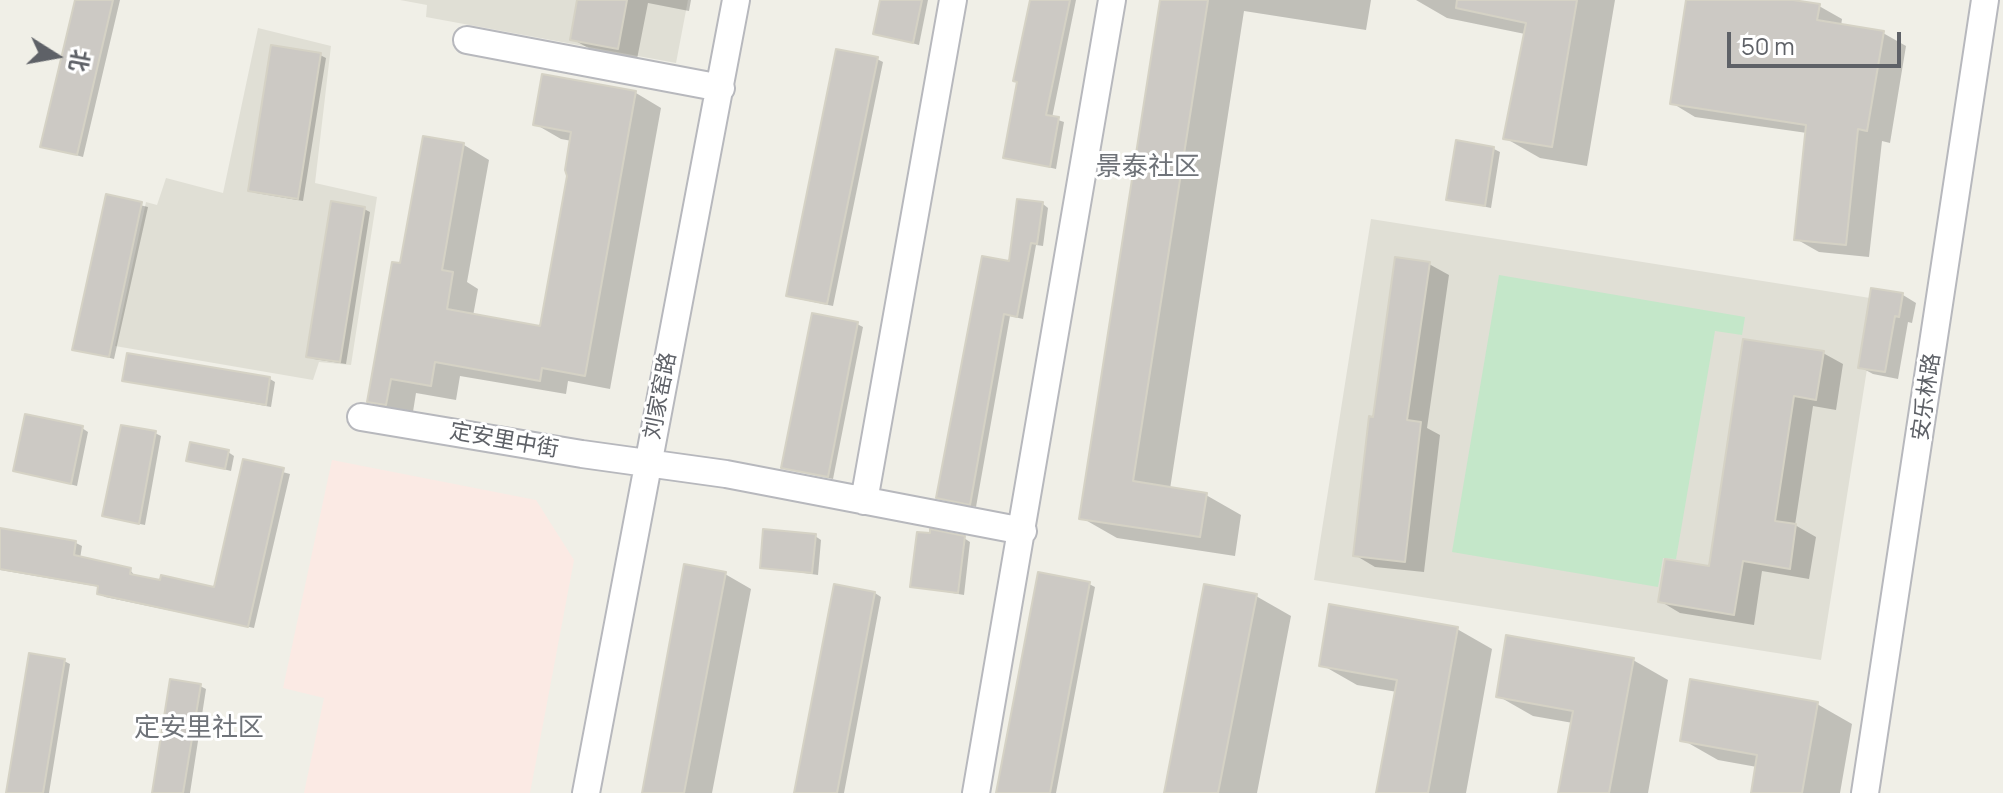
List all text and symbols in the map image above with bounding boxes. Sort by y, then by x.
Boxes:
north arrow [16,16,96,96]
scale bar [1731,16,1905,66]
text: 50 m [1741,29,1795,62]
text: 北 [63,47,96,74]
district label: 景泰社区 [1096,152,1200,184]
street label: 刘家窑路 [640,350,682,442]
street label: 安乐林路 [1908,352,1946,442]
street label: 定安里中街 [448,418,560,464]
district label: 定安里社区 [134,713,264,745]

